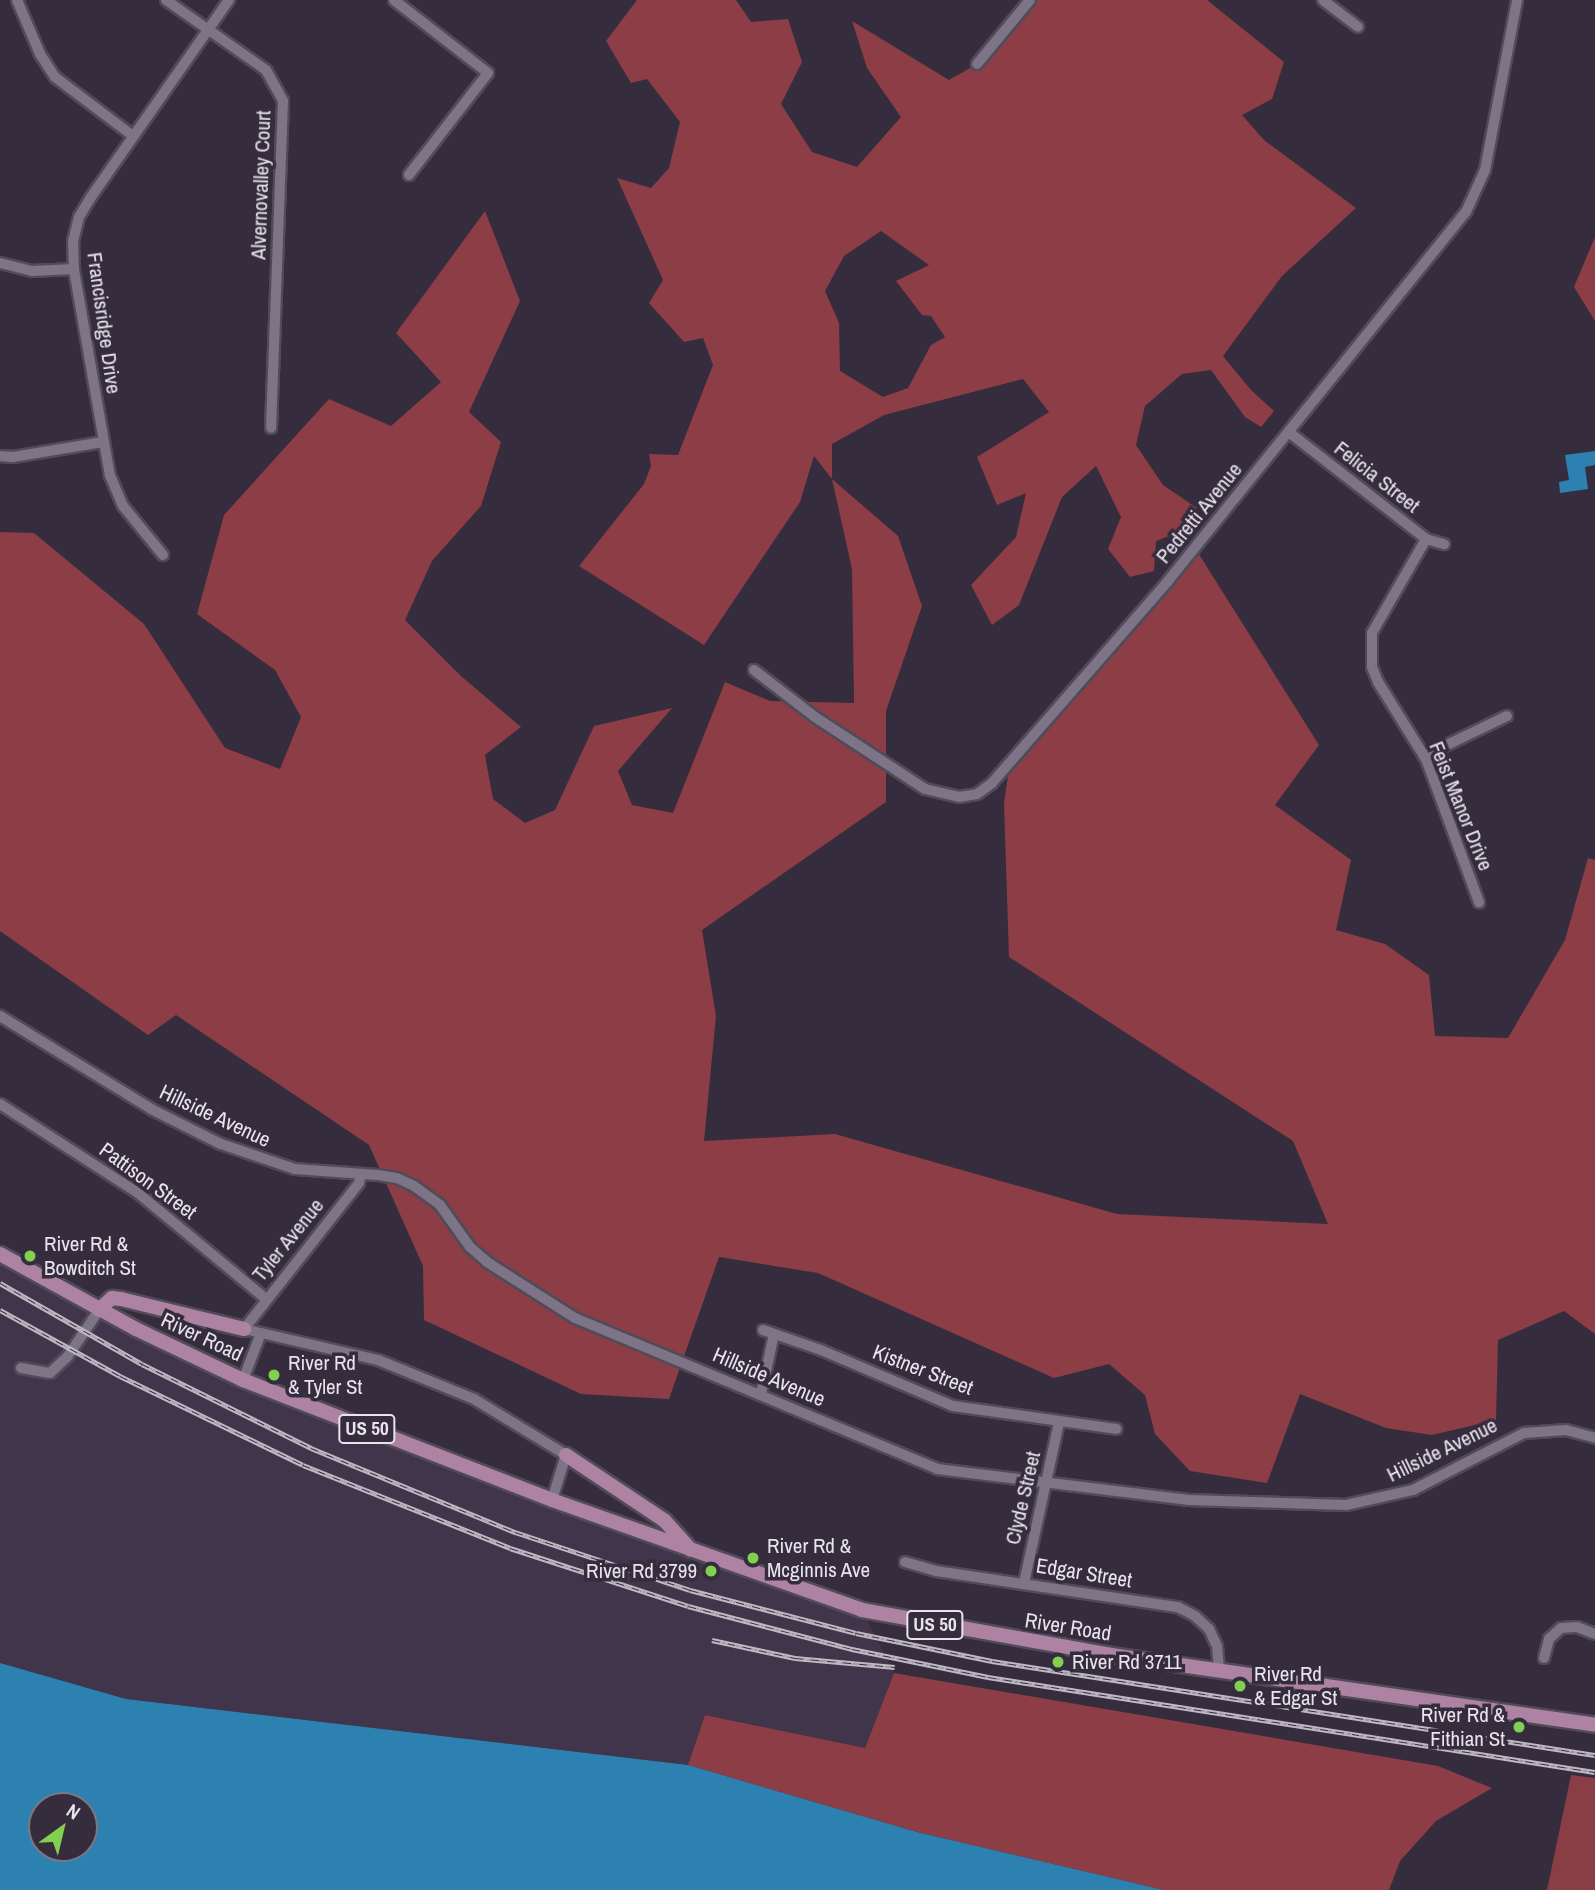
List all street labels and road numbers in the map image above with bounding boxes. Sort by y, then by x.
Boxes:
street label: Alvernovalley Court [246,110,276,260]
street label: Francisridge Drive [82,251,126,395]
street label: Felicia Street [1329,436,1425,518]
street label: Pedretti Avenue [1150,457,1248,569]
street label: Feist Manor Drive [1424,738,1498,874]
street label: Hillside Avenue [155,1079,275,1153]
street label: Pattison Street [95,1137,201,1225]
street label: Tyler Avenue [247,1193,329,1287]
street label: River Road [157,1307,247,1367]
street label: Kistner Street [869,1339,977,1401]
street label: Hillside Avenue [709,1342,829,1412]
street label: Hillside Avenue [1382,1412,1502,1488]
road number: US 50 [337,1414,397,1444]
street label: Clyde Street [1000,1449,1046,1547]
street label: Edgar Street [1034,1553,1134,1593]
street label: River Road [1023,1608,1113,1646]
road number: US 50 [905,1610,965,1640]

